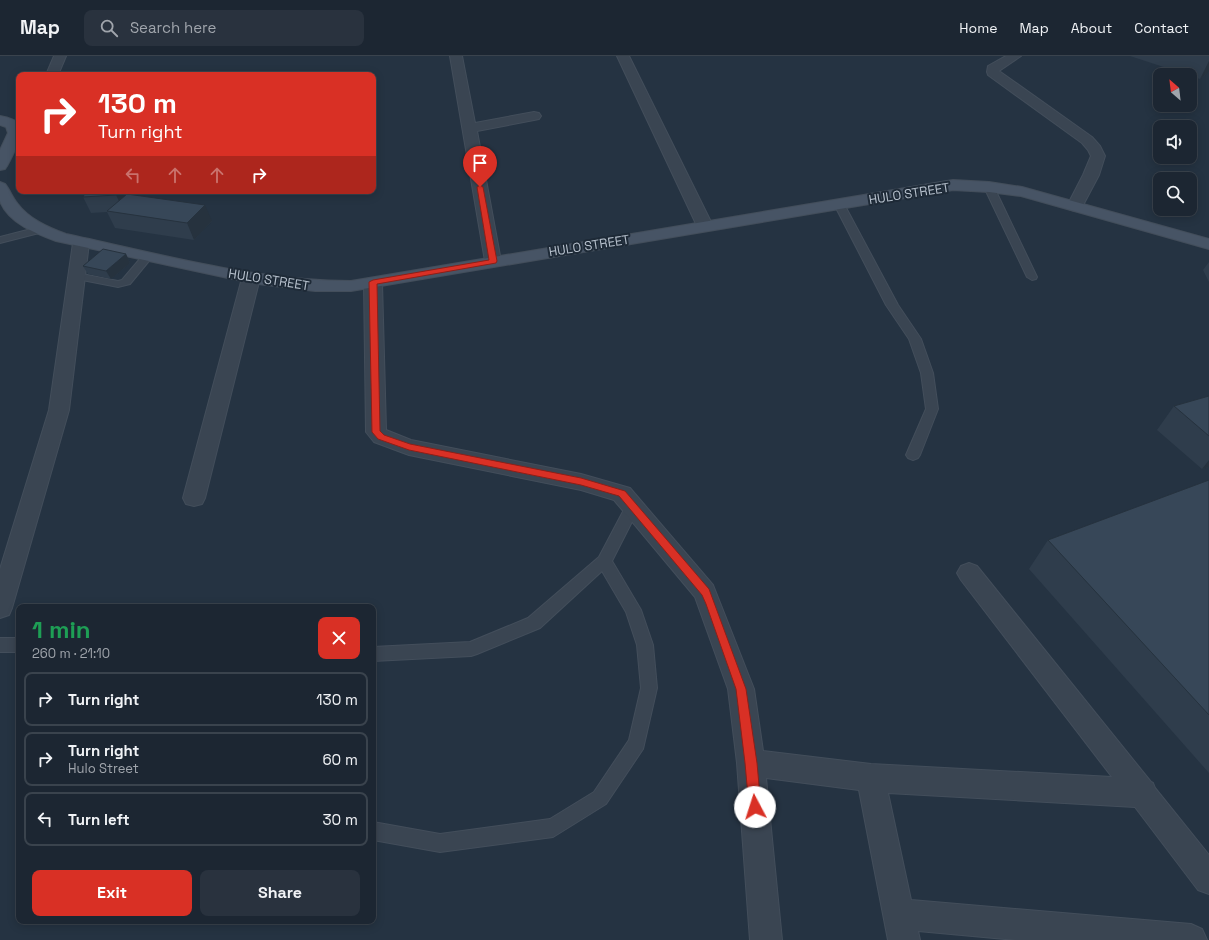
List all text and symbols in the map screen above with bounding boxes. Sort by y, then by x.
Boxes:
search box [84,10,364,46]
text: Map [20,15,60,40]
icon: search [98,17,120,39]
text: Search here [130,18,216,37]
text: Home [959,19,997,37]
text: Map [1019,19,1049,37]
text: About [1071,19,1112,37]
text: Contact [1134,19,1189,37]
north arrow [1153,68,1197,112]
map controls [1153,68,1197,216]
text: 130 m [98,85,177,121]
icon: right [32,88,84,140]
text: Turn right [98,120,182,143]
button: sound [1153,120,1197,164]
pin [463,146,497,187]
icon: arrive [469,152,491,174]
icon: left [122,164,144,186]
icon: ahead [164,164,186,186]
icon: ahead [206,164,228,186]
icon: right [248,164,270,186]
button: search [1153,172,1197,216]
street label: HULO STREET [867,179,951,208]
street label: HULO STREET [547,231,631,260]
street label: HULO STREET [227,265,311,294]
text: 1 min [32,614,91,645]
button: close [318,617,360,659]
text: 260 m · 21:10 [32,645,110,662]
icon: right [34,688,56,710]
text: Turn right [68,690,139,709]
text: 130 m [316,690,358,709]
text: Turn right [68,741,139,760]
icon: right [34,748,56,770]
text: 60 m [322,750,358,769]
text: Hulo Street [68,760,139,777]
position arrow [734,786,776,828]
icon: left [34,808,56,830]
text: Turn left [68,810,130,829]
text: 30 m [323,810,358,829]
button: Exit [32,870,192,916]
button: Share [200,870,360,916]

